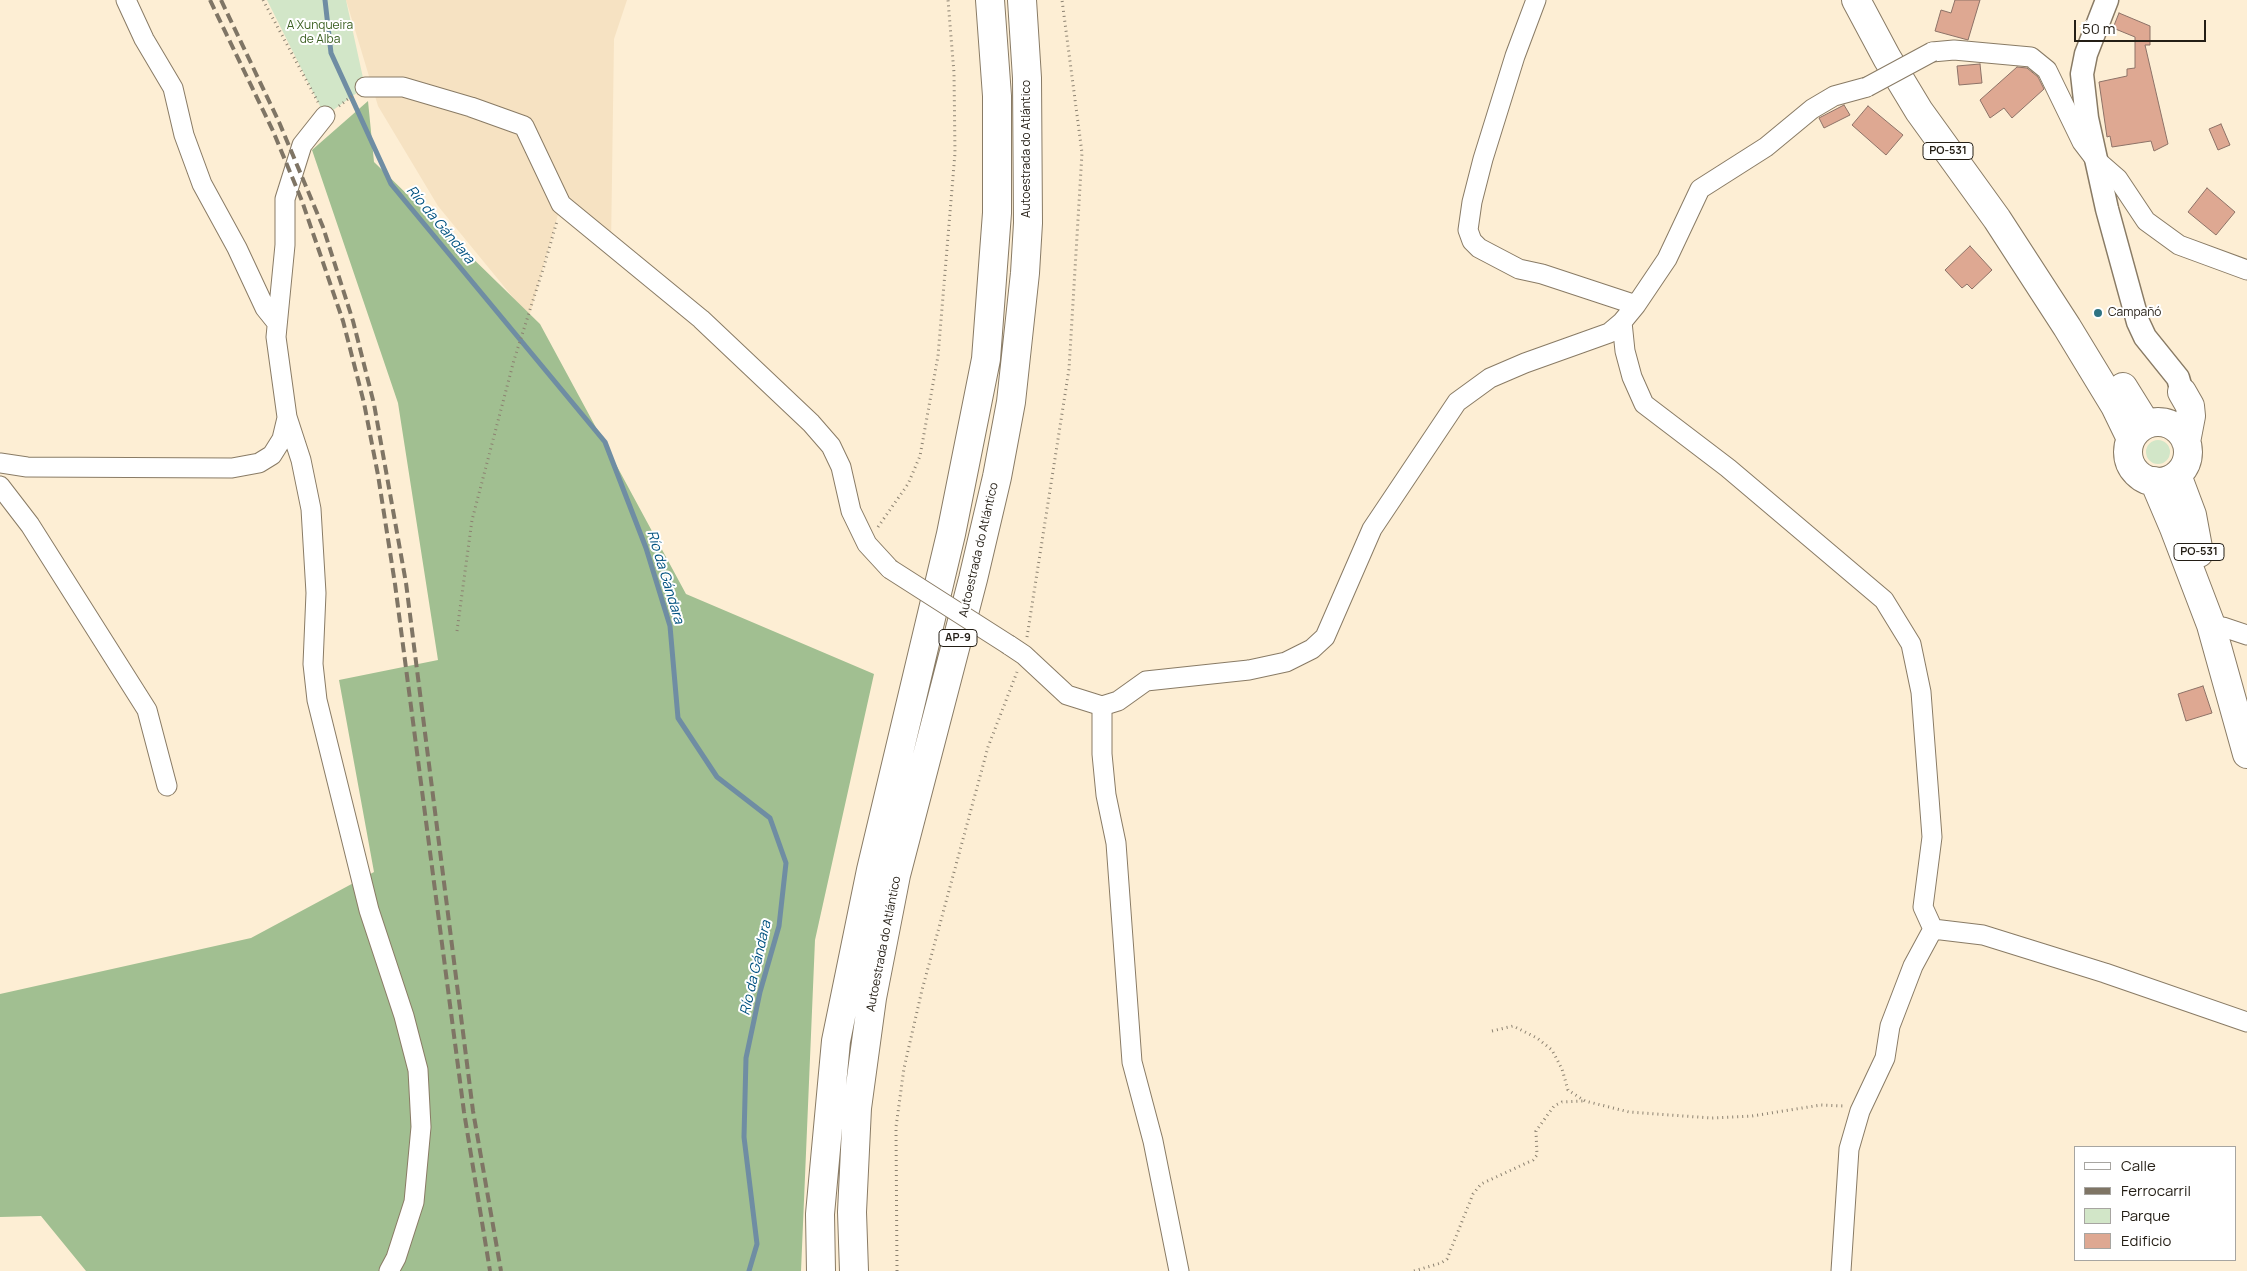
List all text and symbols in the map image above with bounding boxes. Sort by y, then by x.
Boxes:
scale bar [2077,10,2210,42]
text: 50 m [2082,18,2116,39]
park label: A Xunqueira de Alba [287,19,353,47]
street label: Autoestrada do Atlántico [1020,80,1034,218]
road number: PO-531 [1923,142,1973,160]
water label: Río da Gándara [403,183,477,267]
place label: Campañó [2108,306,2161,320]
marker: Campañó [2092,307,2104,319]
street label: Autoestrada do Atlántico [956,481,1002,619]
water label: Río da Gándara [643,528,687,626]
road number: PO-531 [2174,544,2224,560]
road number: AP-9 [939,630,977,646]
street label: Autoestrada do Atlántico [864,875,904,1013]
water label: Río da Gándara [737,919,775,1017]
legend [2074,1146,2237,1261]
text: Calle [2121,1155,2156,1176]
text: Ferrocarril [2121,1180,2191,1201]
text: Parque [2121,1205,2170,1226]
text: Edificio [2121,1230,2171,1251]

